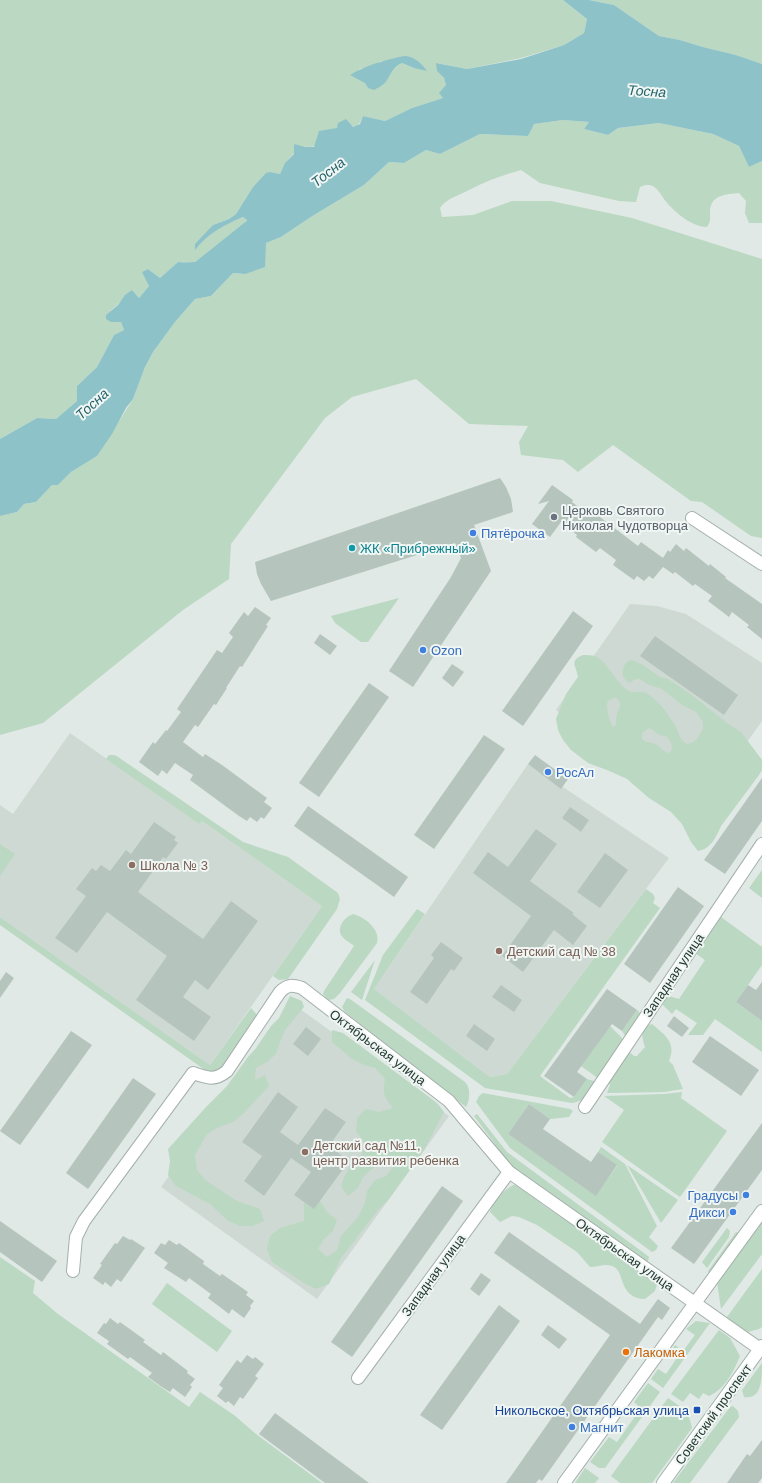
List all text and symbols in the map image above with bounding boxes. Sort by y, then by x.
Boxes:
water label: Тосна [627,82,667,100]
water label: Тосна [308,154,348,190]
water label: Тосна [72,385,112,423]
place label: Церковь Святого Николая Чудотворца [562,503,689,533]
marker: Церковь Святого Николая Чудотворца [549,512,559,522]
place label: Пятёрочка [481,526,545,541]
marker: Пятёрочка [468,528,478,538]
place label: ЖК «Прибрежный» [360,541,476,556]
marker: ЖК «Прибрежный» [347,543,357,553]
place label: Ozon [431,643,462,658]
marker: Ozon [418,645,428,655]
place label: РосАл [556,765,594,780]
marker: РосАл [543,767,553,777]
place label: Школа № 3 [140,858,208,873]
marker: Школа № 3 [127,860,137,870]
street label: Западная улица [640,930,707,1020]
place label: Детский сад № 38 [507,944,616,959]
marker: Детский сад № 38 [494,946,504,956]
street label: Октябрьская улица [327,1006,429,1089]
place label: Детский сад №11, центр развития ребенка [313,1138,460,1168]
marker: Детский сад №11, центр развития ребенка [300,1147,310,1157]
place label: Градусы [687,1188,738,1203]
marker: Градусы [741,1190,751,1200]
place label: Дикси [689,1205,725,1220]
marker: Дикси [728,1207,738,1217]
street label: Октябрьская улица [573,1215,677,1294]
street label: Западная улица [399,1231,469,1319]
place label: Лакомка [634,1345,686,1360]
marker: Лакомка [621,1347,631,1357]
street label: Советский проспект [672,1361,755,1467]
place label: Никольское, Октябрьская улица [495,1403,690,1418]
marker: Никольское, Октябрьская улица [692,1405,702,1415]
place label: Магнит [580,1420,623,1435]
marker: Магнит [567,1422,577,1432]

